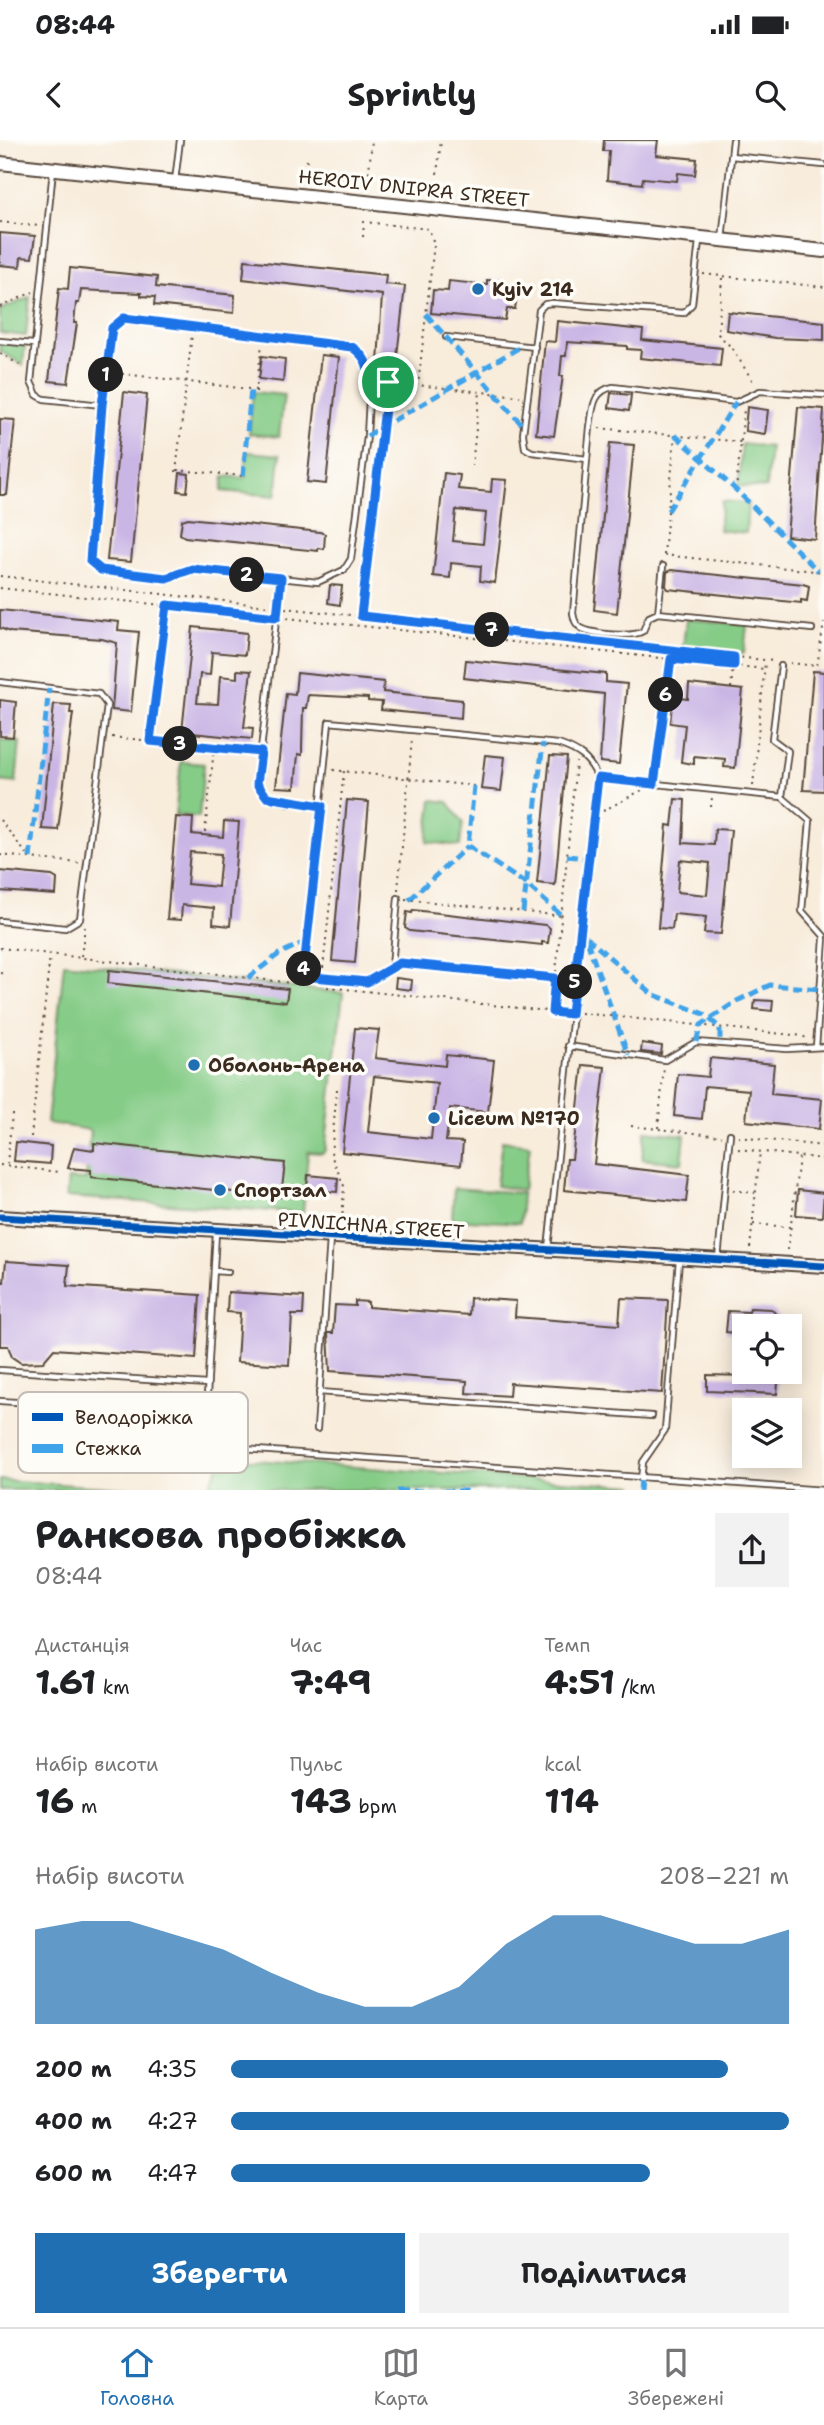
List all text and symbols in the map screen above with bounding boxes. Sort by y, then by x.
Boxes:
text: 08:44 [35,7,115,42]
text: Sprintly [347,73,477,116]
icon: back [35,76,73,114]
icon: search [751,76,789,114]
street label: HEROIV DNIPRA STREET [297,164,531,213]
place label: Kyiv 214 [492,277,574,302]
marker: Kyiv 214 [470,281,486,297]
pin [358,352,418,412]
pin: 1 [88,358,124,392]
text: 1 [101,362,110,387]
icon: arrive [369,363,407,401]
pin: 2 [230,558,264,592]
text: 2 [240,562,253,587]
pin: 7 [475,612,510,648]
text: 7 [485,617,498,642]
pin: 6 [648,678,684,712]
text: 6 [659,682,672,707]
pin: 3 [162,726,198,762]
text: 3 [173,731,186,756]
pin: 4 [286,952,322,986]
text: 4 [297,956,310,981]
pin: 5 [558,964,592,1000]
text: 5 [569,969,580,994]
place label: Оболонь-Арена [208,1053,365,1078]
marker: Оболонь-Арена [186,1057,202,1073]
place label: Liceum №170 [448,1106,580,1131]
marker: Liceum №170 [426,1110,442,1126]
place label: Спортзал [234,1178,327,1203]
marker: Спортзал [212,1182,228,1198]
street label: PIVNICHNA STREET [277,1207,465,1245]
map controls [732,1314,802,1468]
button: locate [732,1314,802,1384]
legend [18,1392,248,1473]
button: layers [732,1398,802,1468]
text: Велодоріжка [75,1405,193,1430]
text: Стежка [75,1436,142,1461]
text: Ранкова пробіжка [35,1509,406,1560]
button: share [715,1513,789,1587]
text: 08:44 [35,1561,102,1591]
text: Дистанція [35,1633,130,1658]
text: Час [290,1633,322,1658]
text: Темп [544,1633,590,1658]
text: 1.61 [35,1658,96,1705]
text: 7:49 [290,1658,372,1705]
text: 4:51 [544,1658,615,1705]
text: km [96,1675,130,1700]
text: /km [615,1675,656,1700]
text: Набір висоти [35,1752,159,1777]
text: Пульс [290,1752,343,1777]
text: kcal [544,1752,581,1777]
text: 16 [35,1777,75,1824]
text: 143 [290,1777,352,1824]
text: 114 [544,1777,599,1824]
text: m [75,1794,97,1819]
text: bpm [352,1794,397,1819]
text: Набір висоти [35,1861,185,1891]
text: 208–221 m [658,1861,789,1891]
text: 200 m [35,2054,112,2084]
text: 4:35 [147,2054,197,2084]
text: 400 m [35,2106,112,2136]
text: 4:27 [147,2106,198,2136]
text: 600 m [35,2158,112,2188]
text: 4:47 [147,2158,198,2188]
button: Зберегти [35,2233,405,2313]
button: Поділитися [419,2233,789,2313]
tab: Головна [100,2344,174,2411]
tab: Карта [374,2344,428,2411]
tab: Збережені [628,2344,724,2411]

